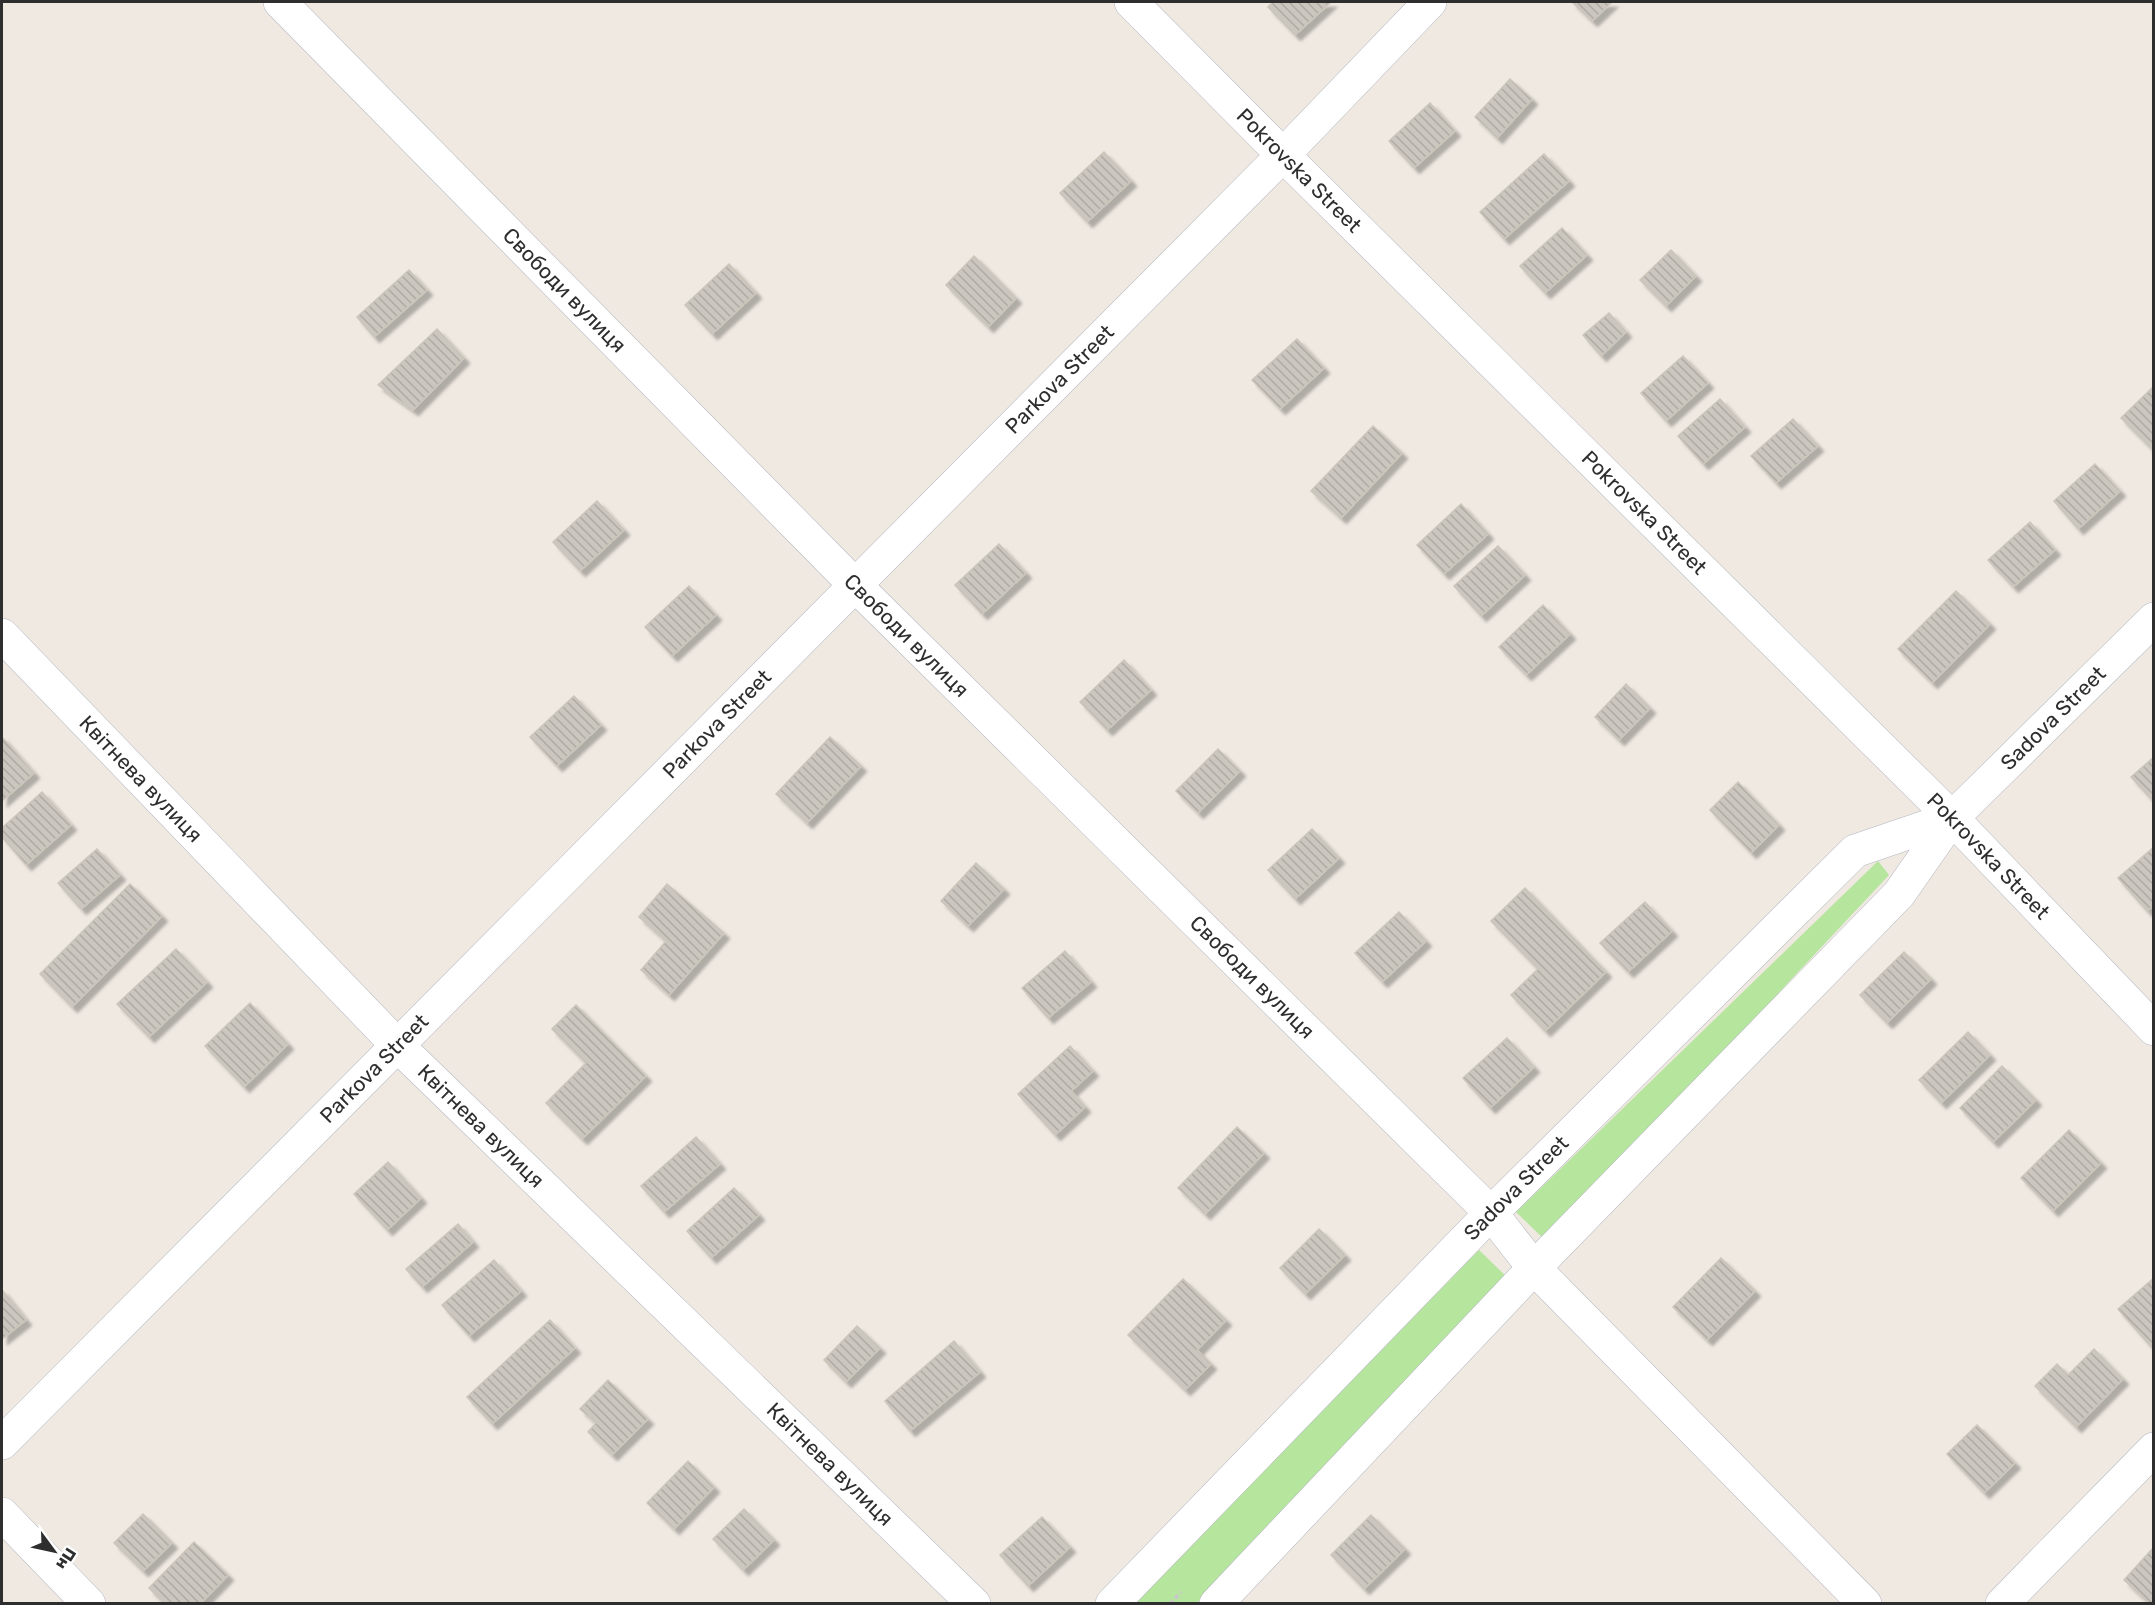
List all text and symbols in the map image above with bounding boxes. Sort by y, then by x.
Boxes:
street label: Pokrovska Street [1232,103,1367,238]
street label: Свободи вулиця [498,223,631,357]
street label: Parkova Street [1000,319,1119,439]
street label: Pokrovska Street [1577,445,1712,580]
street label: Свободи вулиця [839,569,974,702]
street label: Sadova Street [1995,661,2111,775]
street label: Parkova Street [657,664,776,783]
street label: Квітнева вулиця [74,710,208,847]
street label: Pokrovska Street [1922,787,2055,924]
street label: Свободи вулиця [1185,910,1320,1044]
street label: Parkova Street [314,1009,433,1128]
street label: Квітнева вулиця [413,1059,550,1193]
street label: Sadova Street [1458,1130,1573,1245]
street label: Квітнева вулиця [762,1397,899,1531]
north arrow [24,1521,84,1581]
text: Пн [52,1544,80,1573]

